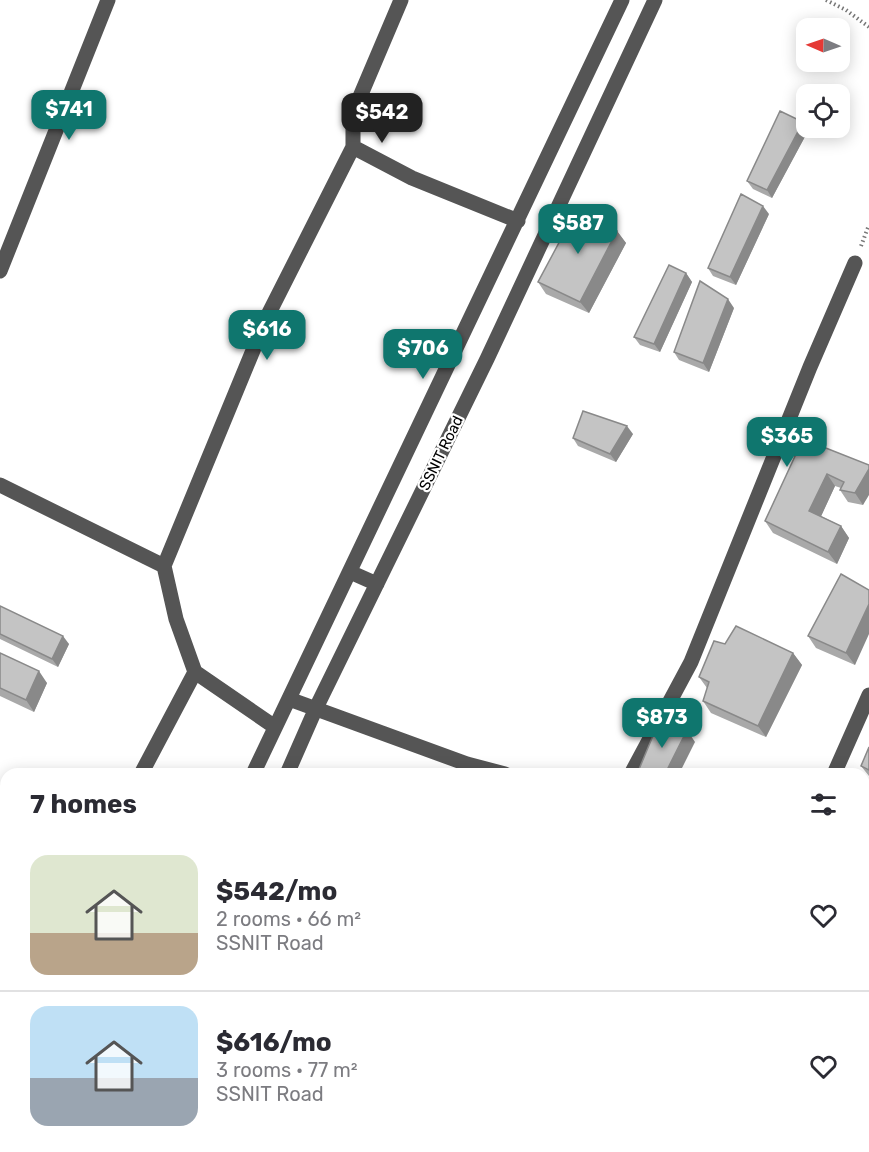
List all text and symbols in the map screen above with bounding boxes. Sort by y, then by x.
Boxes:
north arrow [796,18,850,72]
map controls [796,18,850,138]
button: locate [796,84,850,138]
pin: $741 [33,90,105,141]
pin: $542 [346,93,418,144]
text: $741 [45,97,93,121]
text: $542 [356,100,408,124]
pin: $587 [542,204,614,255]
text: $587 [552,211,604,235]
pin: $616 [231,310,303,361]
text: $616 [243,317,291,341]
pin: $706 [387,329,459,380]
text: $706 [397,336,449,360]
street label: SSNIT Road [415,413,467,493]
pin: $365 [751,417,823,468]
text: $365 [761,424,813,448]
pin: $873 [626,698,698,749]
text: $873 [636,705,688,729]
icon: filters [807,788,840,821]
text: 7 homes [30,789,137,820]
text: $542/mo [216,876,337,907]
icon: home [78,879,150,951]
icon: heart [807,899,840,932]
text: 2 rooms · 66 m² [216,907,361,931]
text: SSNIT Road [216,931,324,955]
text: $616/mo [216,1027,332,1058]
icon: home [78,1030,150,1102]
icon: heart [807,1050,840,1083]
text: 3 rooms · 77 m² [216,1058,358,1082]
text: SSNIT Road [216,1082,324,1106]

